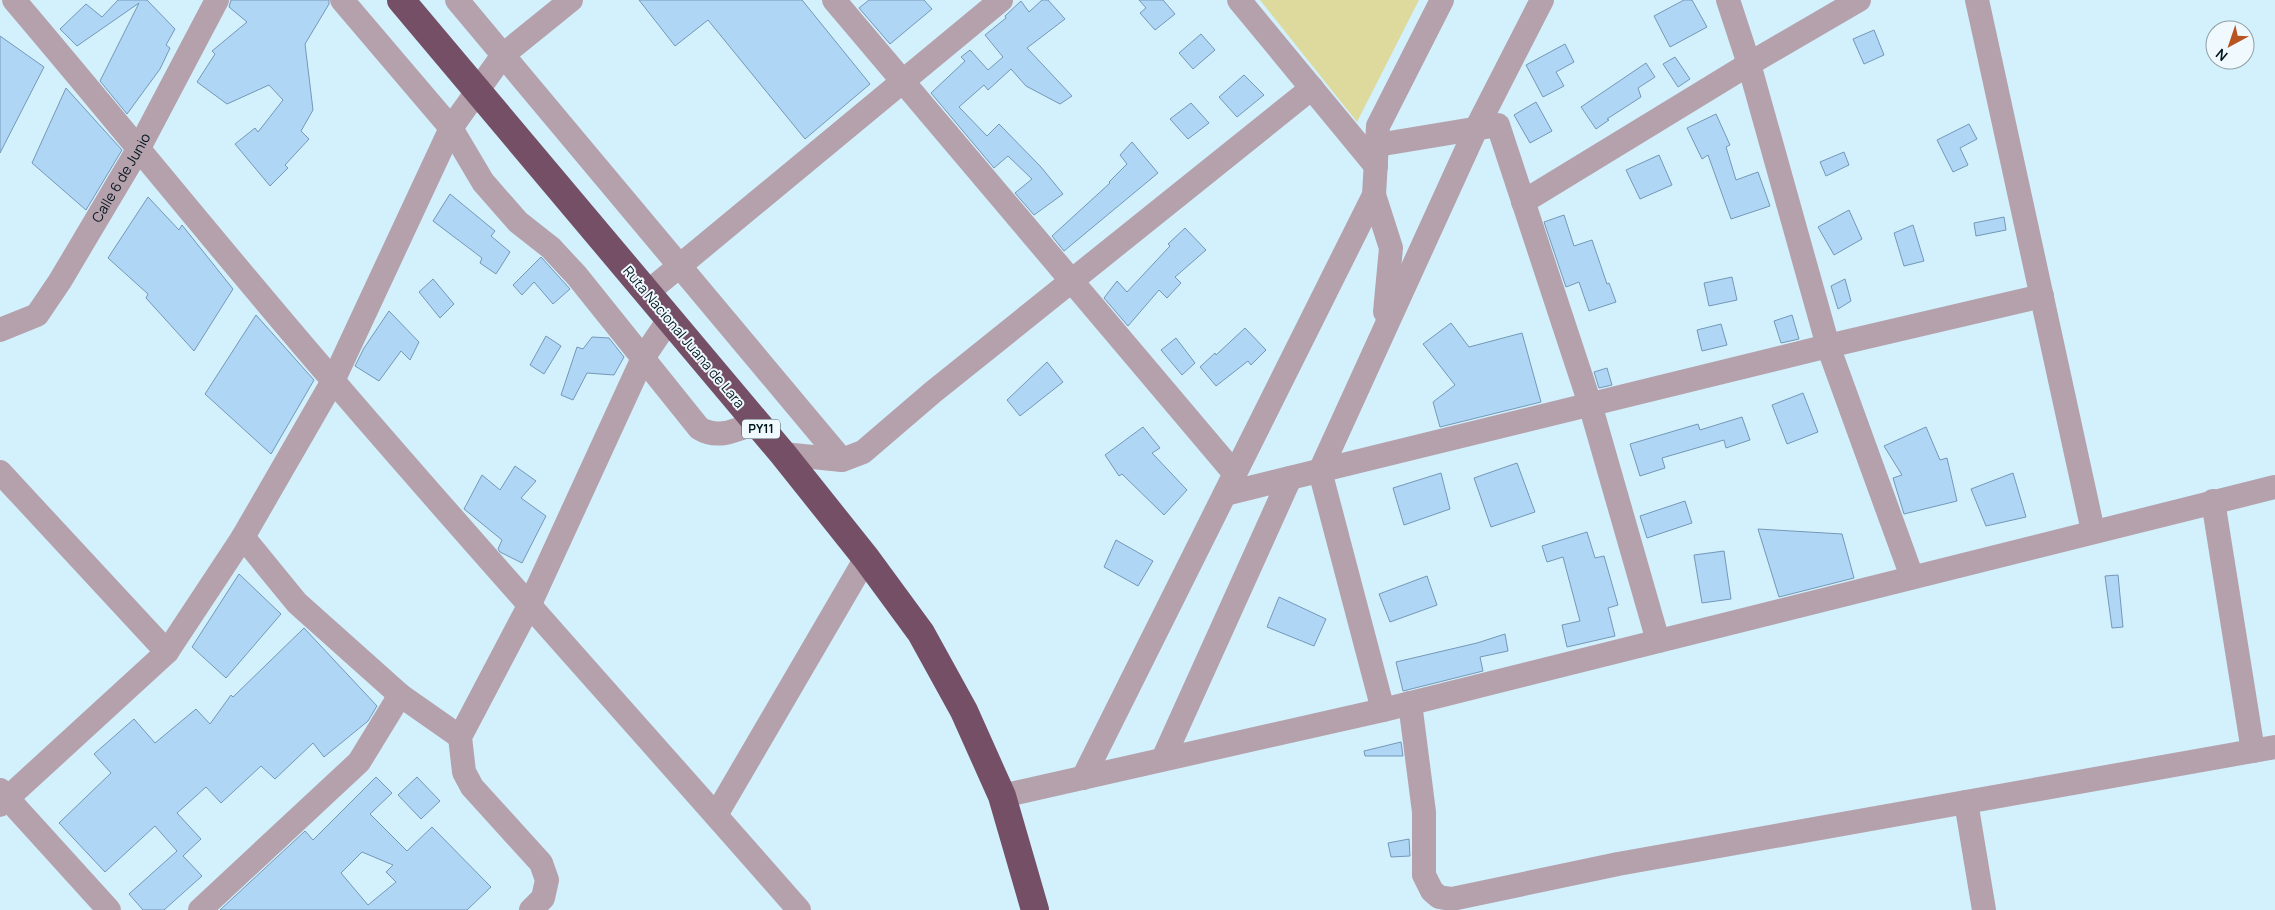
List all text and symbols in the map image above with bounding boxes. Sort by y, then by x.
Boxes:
north arrow [2205,20,2255,70]
text: N [2211,45,2231,66]
street label: Calle 6 de Junio [87,129,154,226]
street label: Ruta Nacional Juana de Lara [619,262,750,412]
road number: PY11 [742,419,780,438]

